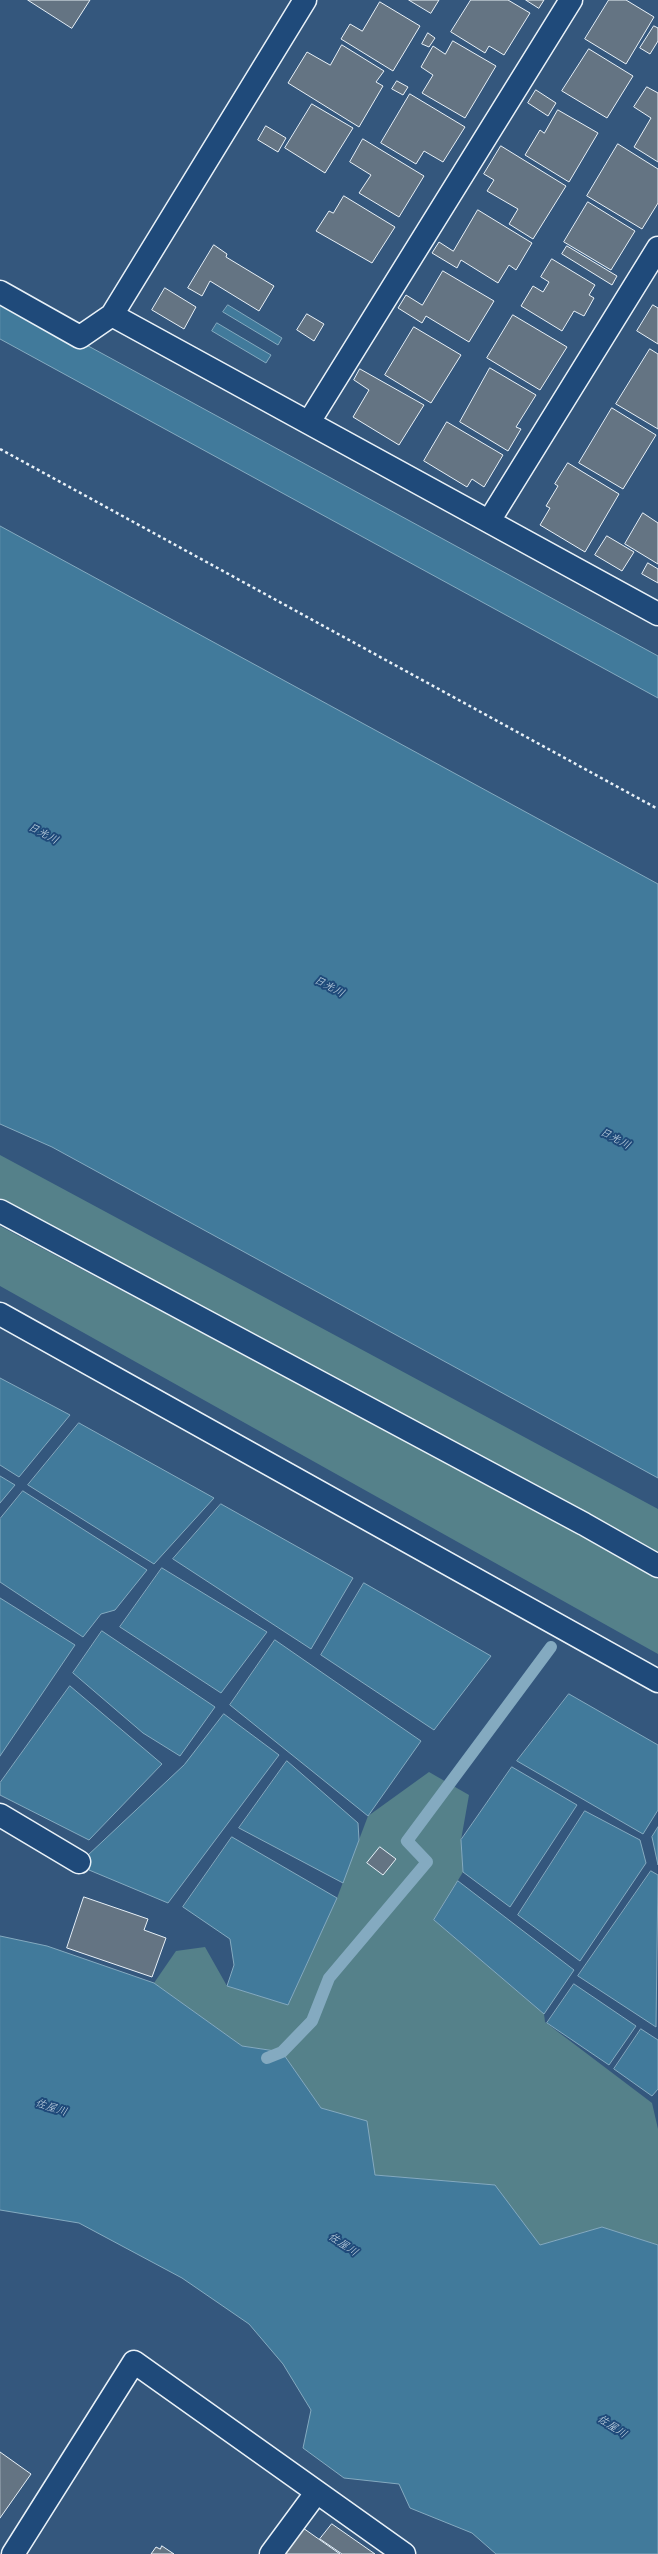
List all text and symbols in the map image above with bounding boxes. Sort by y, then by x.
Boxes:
water label: 日光川 [25,820,61,848]
water label: 日光川 [311,973,347,1001]
water label: 日光川 [597,1125,633,1153]
water label: 佐屋川 [33,2097,69,2119]
water label: 佐屋川 [326,2230,360,2260]
water label: 佐屋川 [595,2412,629,2442]

